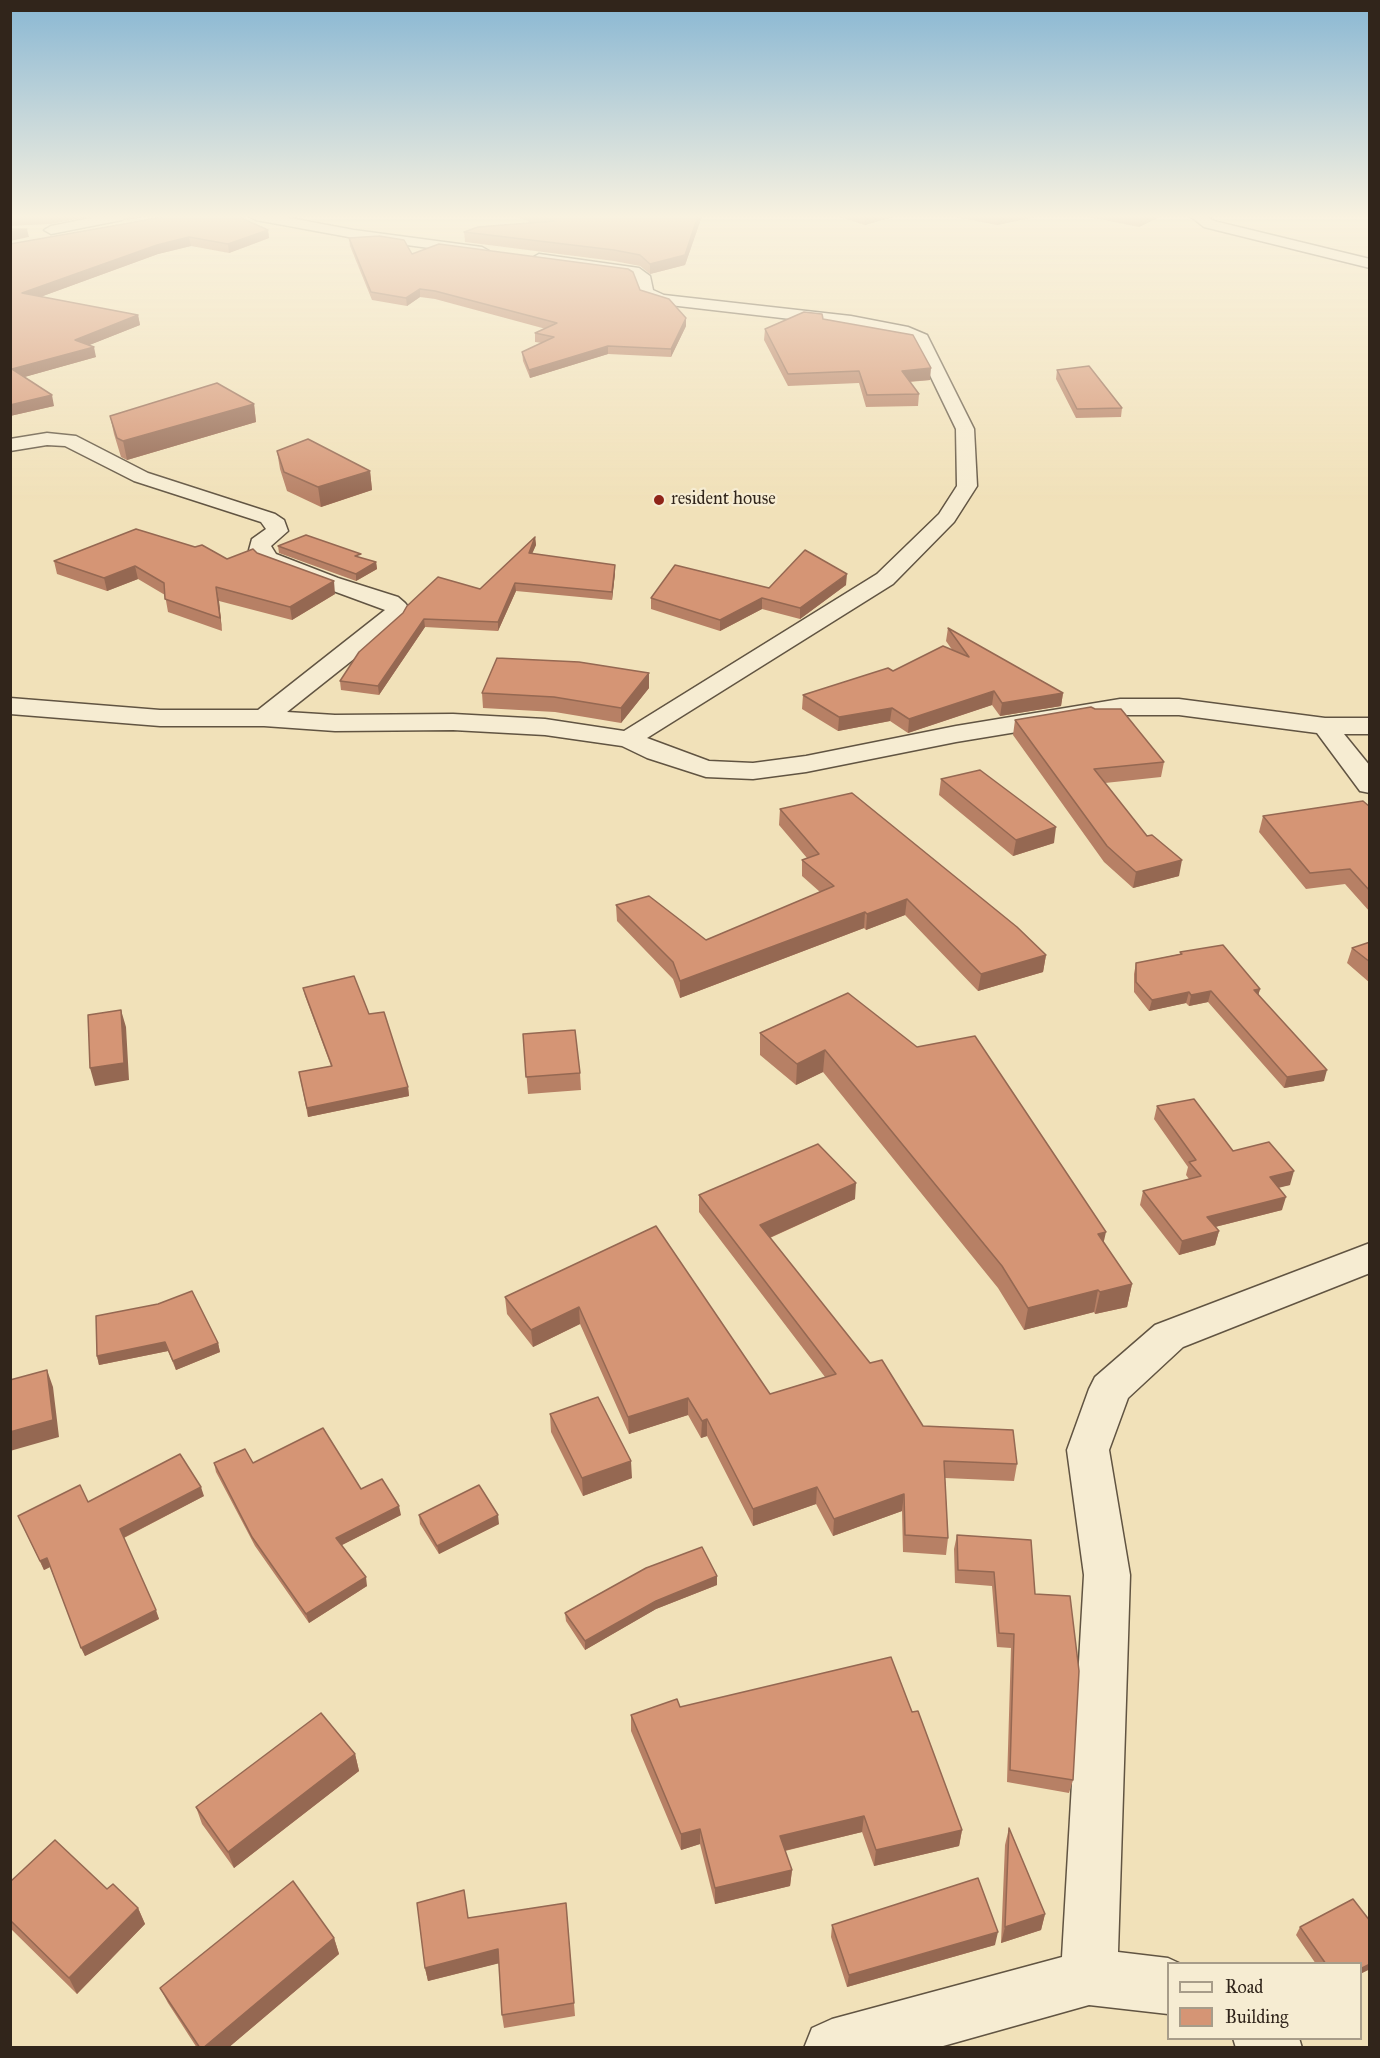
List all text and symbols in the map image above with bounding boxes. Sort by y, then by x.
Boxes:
place label: resident house [671,489,776,511]
marker: resident house [652,493,666,507]
legend [1167,1962,1362,2040]
text: Road [1225,1976,1263,1998]
text: Building [1225,2006,1288,2028]

